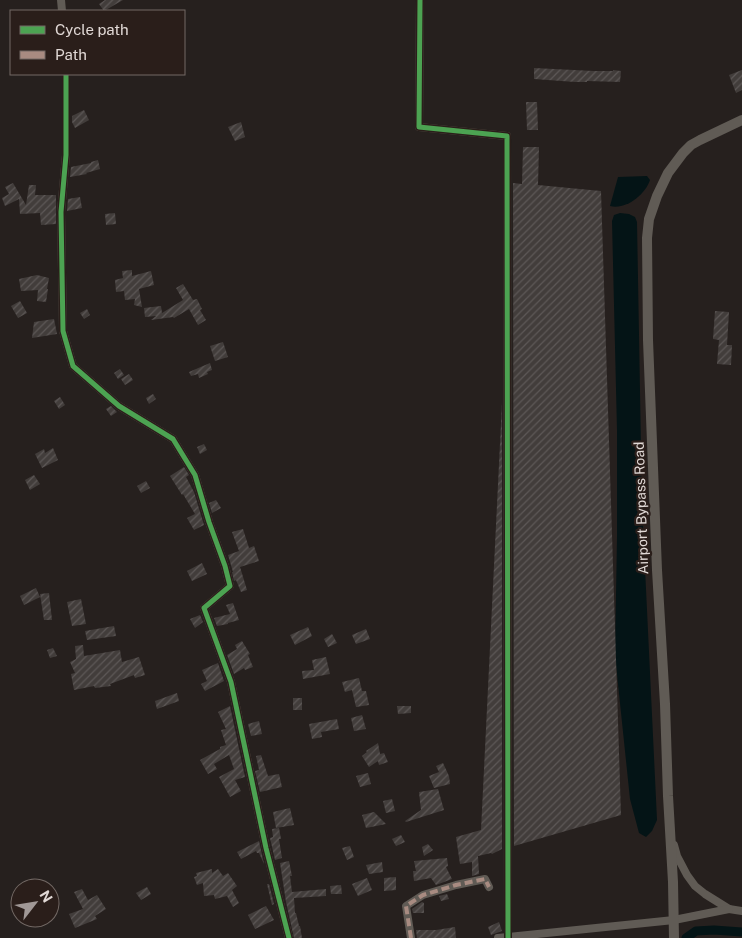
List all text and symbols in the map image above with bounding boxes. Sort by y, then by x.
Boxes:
legend [10,10,185,75]
text: Cycle path [55,21,129,38]
text: Path [55,46,87,63]
street label: Airport Bypass Road [631,441,651,575]
north arrow [10,878,60,928]
text: N [36,887,56,905]

